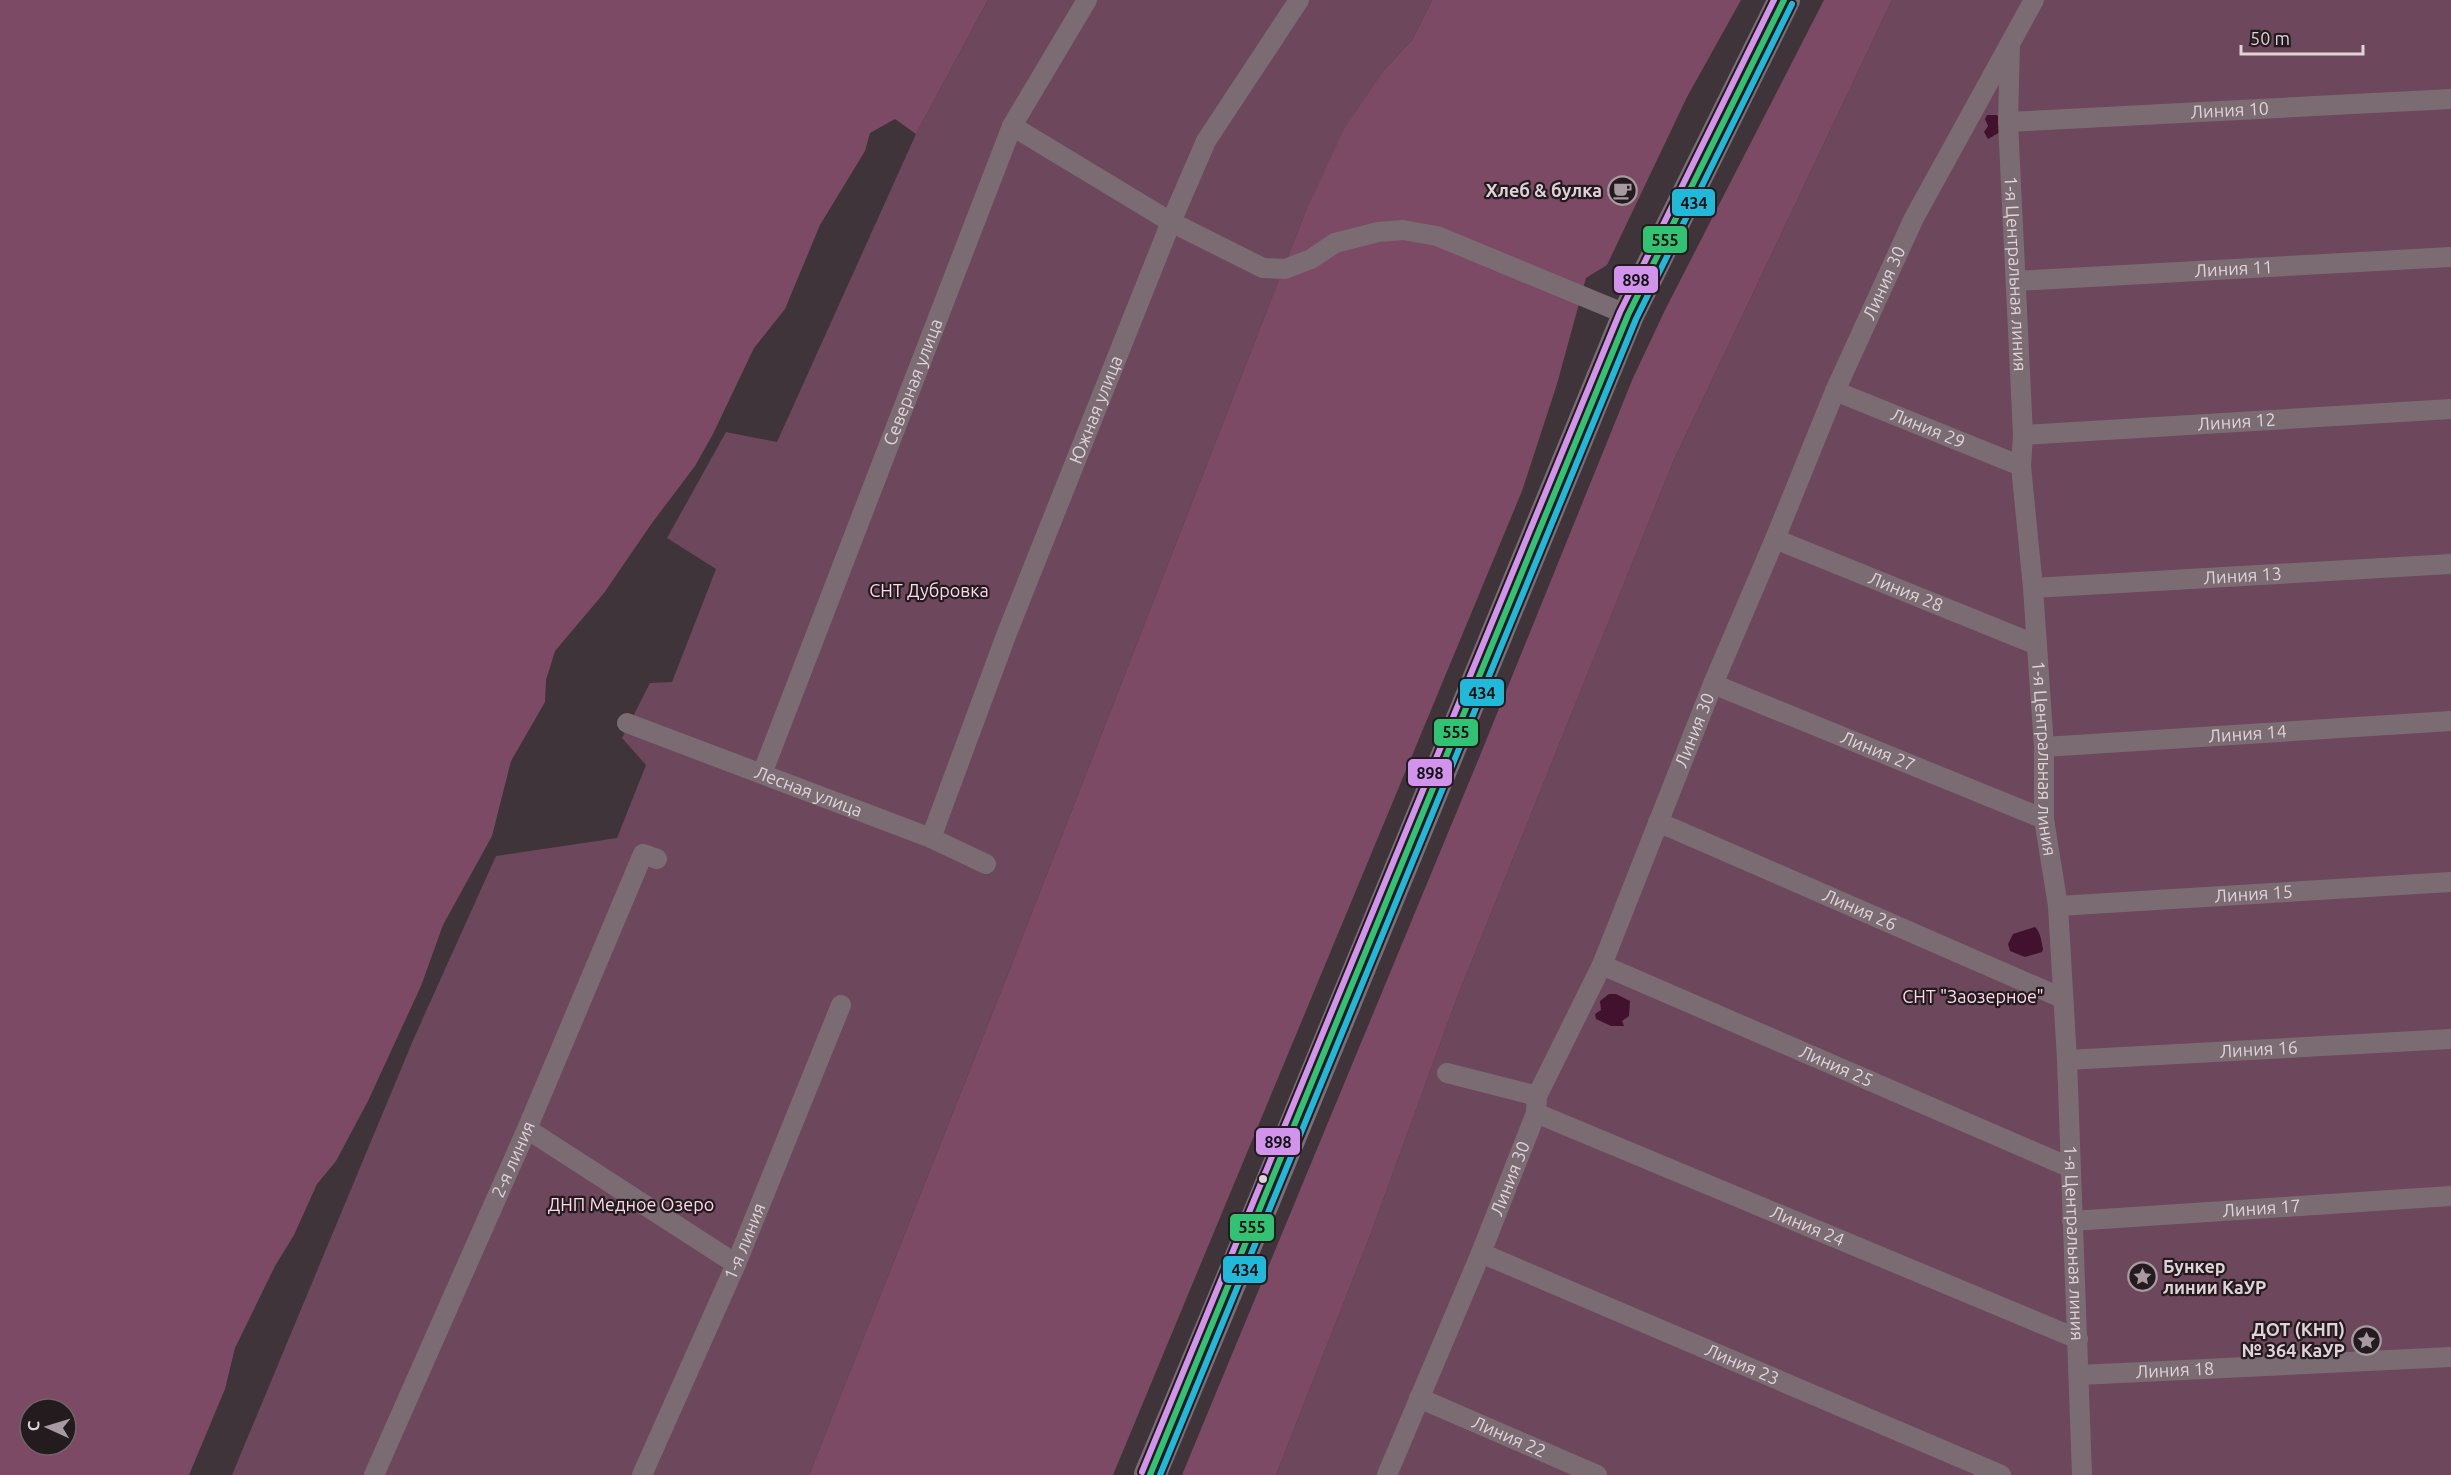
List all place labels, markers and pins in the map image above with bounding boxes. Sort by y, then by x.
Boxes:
cafe icon: Хлеб & булка [1607,175,1639,207]
place label: Хлеб & булка [1486,180,1602,200]
unlabelled marker [1257,1173,1269,1185]
place label: Бункер линии КаУР [2163,1256,2266,1297]
place icon: Бункер линии КаУР [2126,1261,2158,1293]
place label: ДОТ (КНП) № 364 КаУР [2242,1319,2345,1360]
place icon: ДОТ (КНП) № 364 КаУР [2350,1324,2382,1356]

